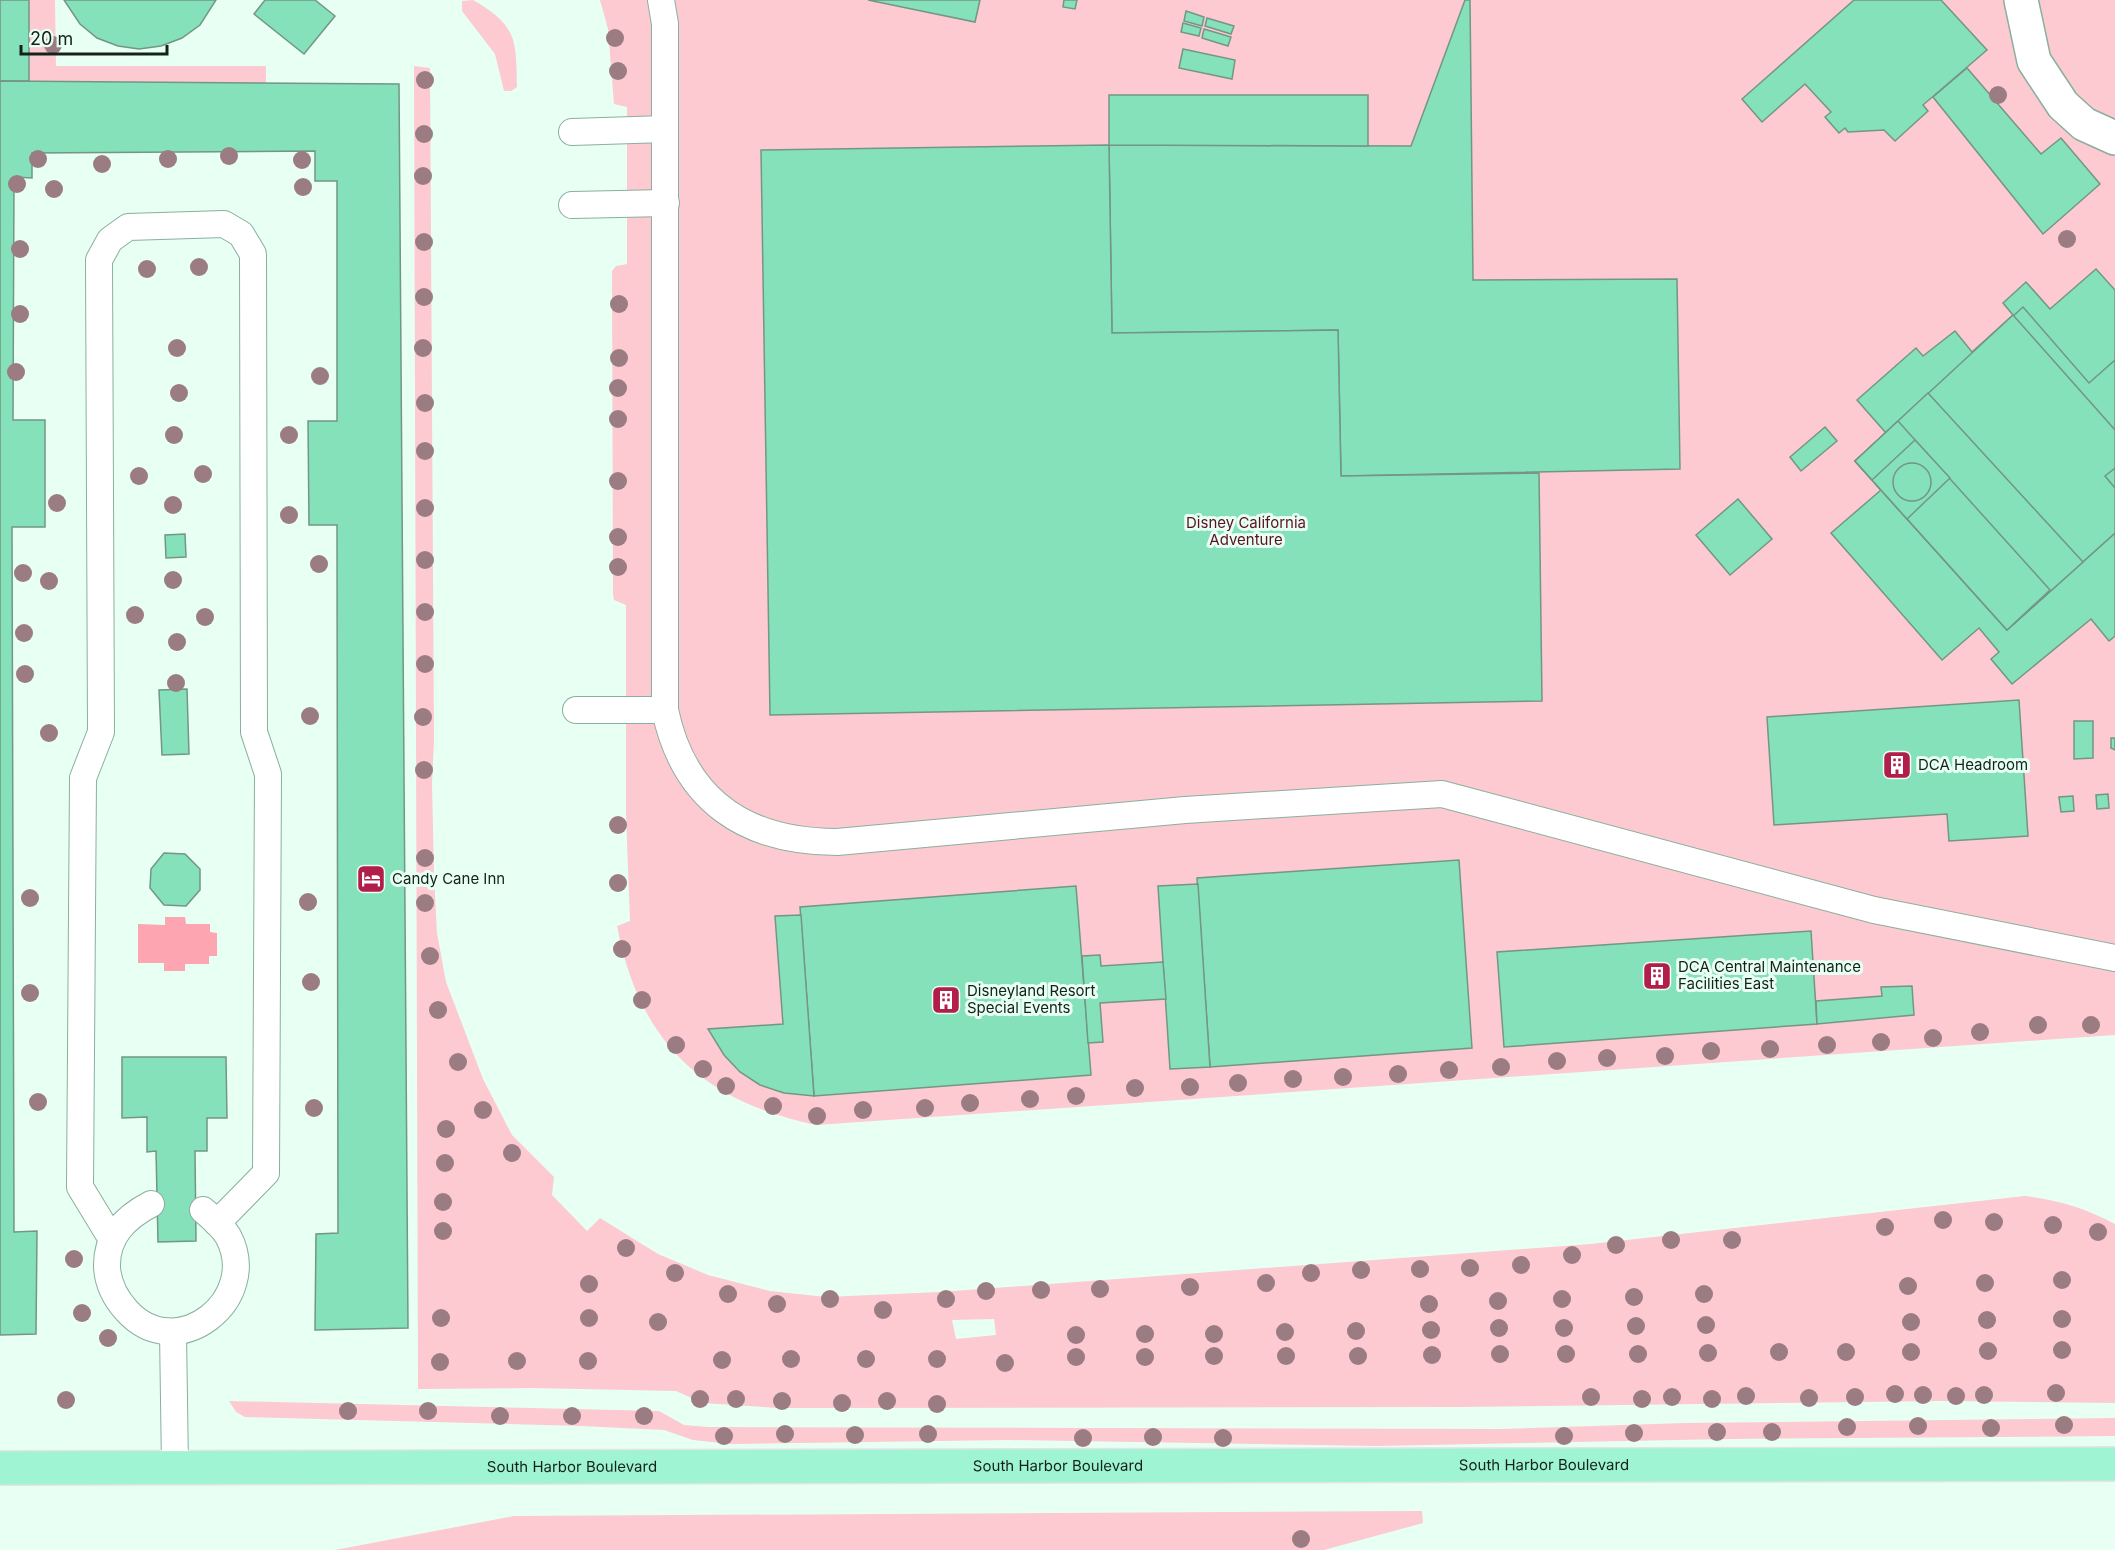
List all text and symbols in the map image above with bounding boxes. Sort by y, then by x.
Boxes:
scale bar [21,18,166,56]
text: 20 m [30,28,73,49]
park label: Disney California Adventure [1186,513,1306,549]
building icon: DCA Headroom [1881,749,1913,781]
place label: DCA Headroom [1918,755,2028,774]
hotel icon: Candy Cane Inn [355,863,387,895]
place label: Candy Cane Inn [392,869,505,888]
place label: DCA Central Maintenance Facilities East [1678,957,1861,993]
building icon: DCA Central Maintenance Facilities East [1641,960,1673,992]
place label: Disneyland Resort Special Events [967,981,1095,1017]
building icon: Disneyland Resort Special Events [930,984,962,1016]
street label: South Harbor Boulevard [1459,1455,1629,1474]
street label: South Harbor Boulevard [973,1456,1143,1475]
street label: South Harbor Boulevard [487,1457,657,1476]

